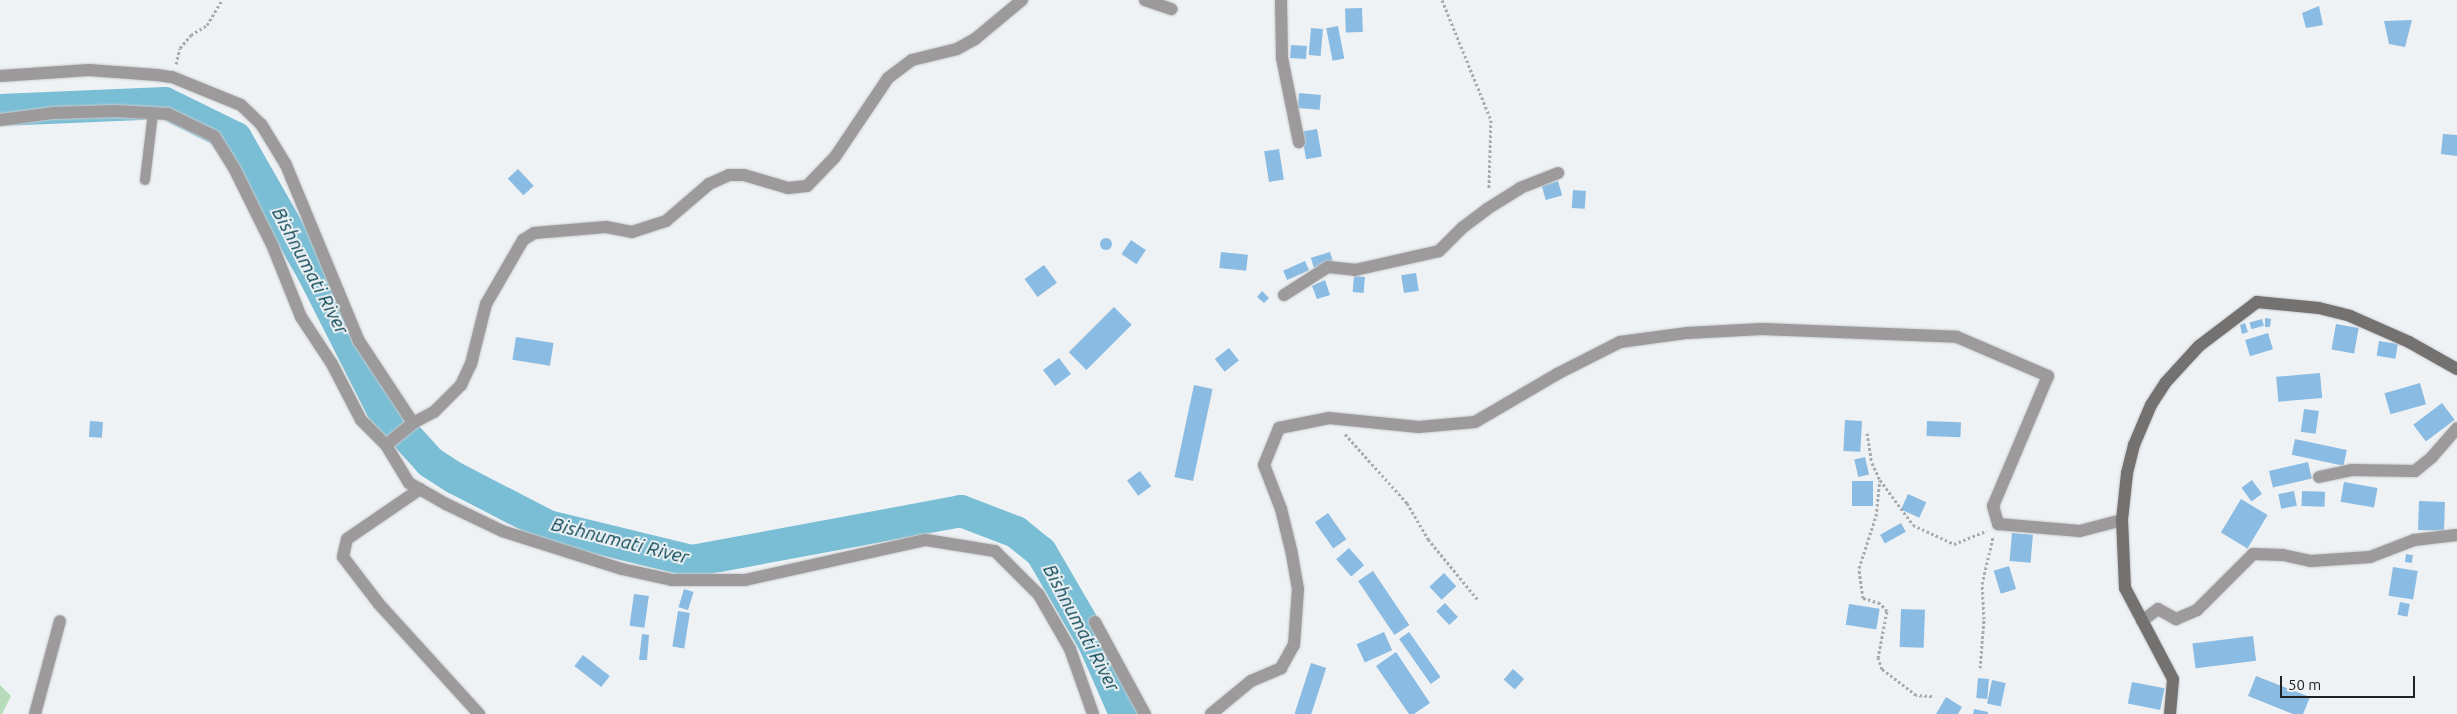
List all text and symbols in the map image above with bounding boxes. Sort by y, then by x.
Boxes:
water label: Bishnumati River [267,204,353,338]
water label: Bishnumati River [549,513,691,569]
water label: Bishnumati River [1038,561,1124,695]
scale bar [2282,666,2417,698]
text: 50 m [2288,676,2321,693]

